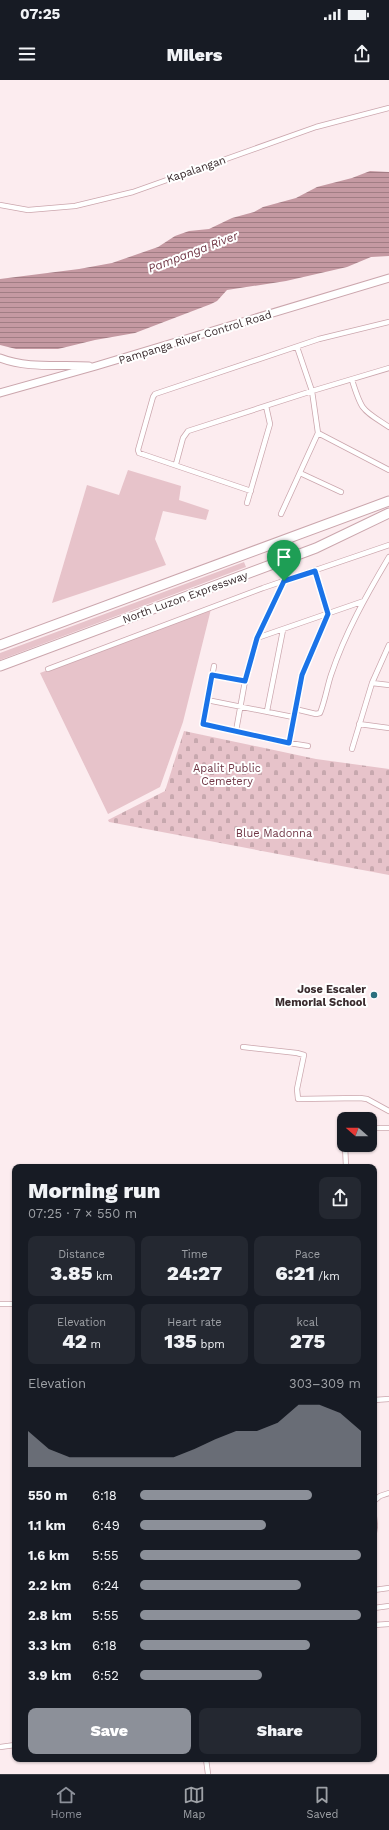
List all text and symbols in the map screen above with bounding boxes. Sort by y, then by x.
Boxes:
text: 07:25 [20,5,60,23]
icon: menu [16,43,38,65]
icon: share [351,43,373,65]
text: Milers [166,44,223,65]
street label: Kapalangan [165,153,227,186]
water label: Pampanga River [146,228,241,276]
street label: Pampanga River Control Road [117,308,273,367]
pin [267,540,301,581]
icon: arrive [273,546,295,568]
street label: North Luzon Expressway [121,569,250,626]
park label: Apalit Public Cemetery [193,762,261,788]
park label: Blue Madonna [236,827,312,840]
place label: Jose Escaler Memorial School [275,983,366,1009]
marker: Jose Escaler Memorial School [369,990,379,1000]
north arrow [337,1112,377,1152]
map controls [337,1112,377,1152]
button: share [319,1177,361,1219]
text: Morning run [28,1178,160,1203]
text: 07:25 · 7 × 550 m [28,1206,137,1221]
text: Distance [58,1248,105,1261]
text: Time [181,1248,208,1261]
text: Pace [295,1248,320,1261]
text: 3.85 [50,1261,92,1285]
text: 24:27 [167,1261,222,1285]
text: 6:21 [275,1261,315,1285]
text: km [92,1270,113,1283]
text: /km [315,1270,340,1283]
text: Elevation [57,1316,106,1329]
text: Heart rate [167,1316,222,1329]
text: kcal [297,1316,318,1329]
text: 42 [62,1329,87,1353]
text: 135 [164,1329,197,1353]
text: 275 [290,1329,325,1353]
text: m [87,1338,101,1351]
text: bpm [197,1338,225,1351]
text: Elevation [28,1376,86,1391]
text: 303–309 m [289,1376,361,1391]
text: 550 m [28,1488,67,1503]
text: 6:18 [92,1488,117,1503]
text: 1.1 km [28,1518,66,1533]
text: 6:49 [92,1518,120,1533]
text: 1.6 km [28,1548,69,1563]
text: 5:55 [92,1548,119,1563]
text: 2.2 km [28,1578,71,1593]
text: 6:24 [92,1578,119,1593]
text: 2.8 km [28,1608,72,1623]
text: 5:55 [92,1608,119,1623]
text: 3.3 km [28,1638,71,1653]
text: 6:18 [92,1638,117,1653]
text: 3.9 km [28,1668,72,1683]
text: 6:52 [92,1668,119,1683]
button: Save [28,1708,191,1754]
button: Share [199,1708,361,1754]
tab: Home [51,1784,82,1821]
tab: Map [183,1784,205,1821]
tab: Saved [306,1784,338,1821]

